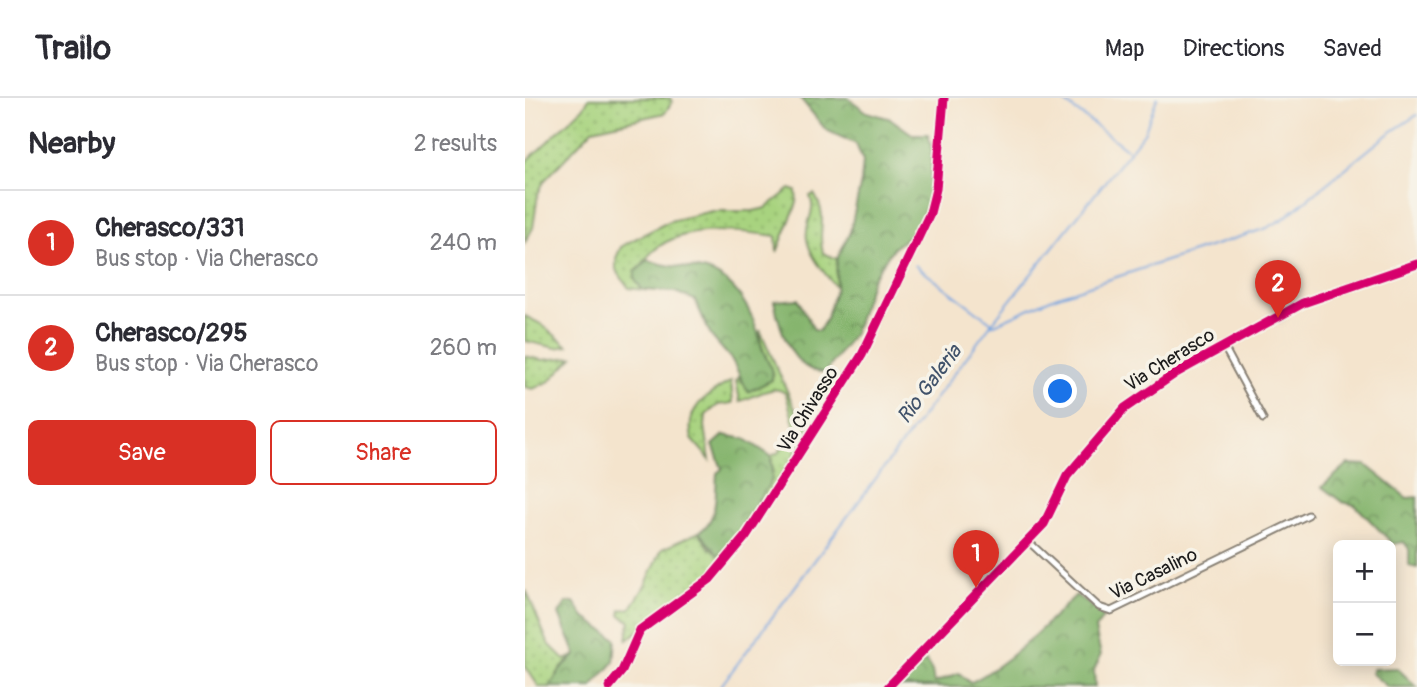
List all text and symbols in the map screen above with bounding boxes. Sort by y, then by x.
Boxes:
text: Trailo [35,28,111,69]
text: Map [1105,34,1145,63]
text: Directions [1183,34,1284,63]
text: Saved [1322,34,1382,63]
text: Nearby [28,125,115,162]
text: 2 results [414,129,497,158]
text: Cherasco/331 [95,212,245,244]
text: 1 [47,228,56,257]
text: 240 m [430,228,497,257]
text: Bus stop · Via Cherasco [95,244,318,273]
pin: 2 [1255,260,1301,318]
text: Cherasco/295 [95,317,248,349]
street label: Via Cherasco [1120,323,1219,397]
text: 2 [45,333,57,362]
text: 260 m [430,333,497,362]
water label: Rio Galeria [891,339,969,429]
text: Bus stop · Via Cherasco [95,349,318,378]
street label: Via Chivasso [772,362,844,457]
your location [1043,374,1077,408]
button: Save [28,420,256,485]
button: Share [270,420,497,485]
pin: 1 [953,530,999,588]
map controls [1333,540,1396,666]
button: + [1333,540,1396,603]
street label: Via Casalino [1106,542,1201,605]
button: − [1333,603,1396,666]

